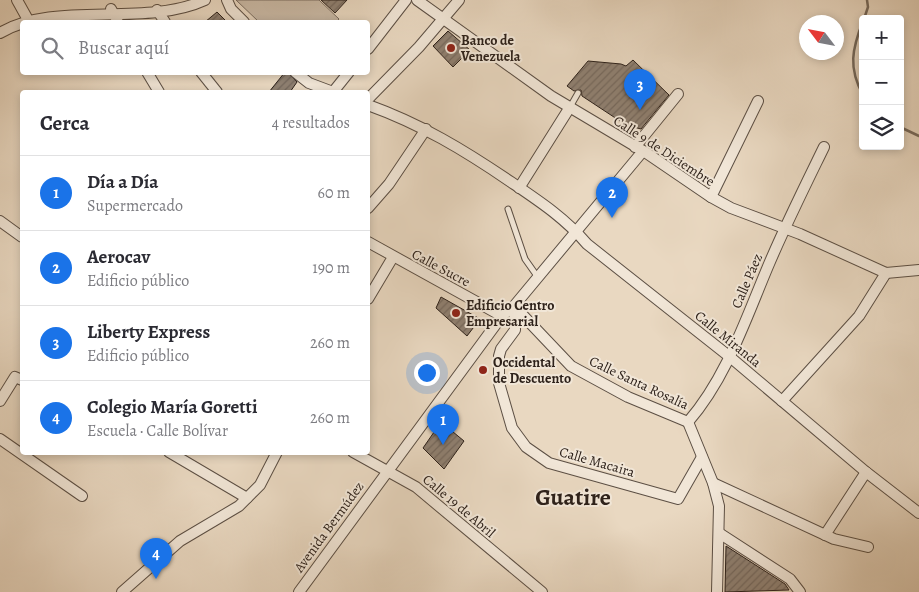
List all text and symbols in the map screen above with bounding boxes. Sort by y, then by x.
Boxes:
north arrow [799,15,844,60]
map controls [859,15,904,150]
button: + [859,15,904,60]
search box [20,20,370,75]
place label: Banco de Venezuela [460,31,521,66]
icon: search [38,34,66,62]
text: Buscar aquí [78,35,169,61]
marker: Banco de Venezuela [445,42,457,54]
button: − [859,60,904,105]
pin: 3 [624,69,656,110]
button: layers [859,105,904,150]
text: Cerca [40,109,90,137]
street label: Calle 9 de Diciembre [610,111,718,191]
text: 4 resultados [272,112,350,134]
text: Día a Día [87,169,158,195]
pin: 2 [596,177,628,218]
text: 1 [53,182,59,204]
text: 60 m [318,182,350,204]
text: Supermercado [87,195,183,217]
text: Aerocav [87,244,150,270]
street label: Calle Sucre [408,245,474,291]
street label: Calle Páez [727,251,767,311]
text: 2 [52,257,60,279]
text: 190 m [312,257,350,279]
text: Edificio público [87,270,189,292]
place label: Edificio Centro Empresarial [466,296,554,331]
street label: Calle Miranda [691,306,766,372]
marker: Edificio Centro Empresarial [450,307,462,319]
text: Liberty Express [87,319,210,345]
text: 3 [53,332,59,354]
text: 260 m [310,332,350,354]
text: Edificio público [87,345,189,367]
street label: Calle Santa Rosalía [586,352,692,415]
place label: Occidental de Descuento [493,353,571,388]
your location [414,360,440,386]
marker: Occidental de Descuento [477,364,489,376]
text: Colegio María Goretti [87,394,257,420]
pin: 1 [427,404,459,445]
text: 4 [52,407,60,429]
text: 260 m [310,407,350,429]
text: Escuela · Calle Bolívar [87,420,228,442]
street label: Calle Macaira [557,442,637,482]
street label: Calle 19 de Abril [419,470,500,542]
street label: Avenida Bermúdez [289,478,368,577]
district label: Guatire [535,481,611,513]
pin: 4 [140,538,172,579]

